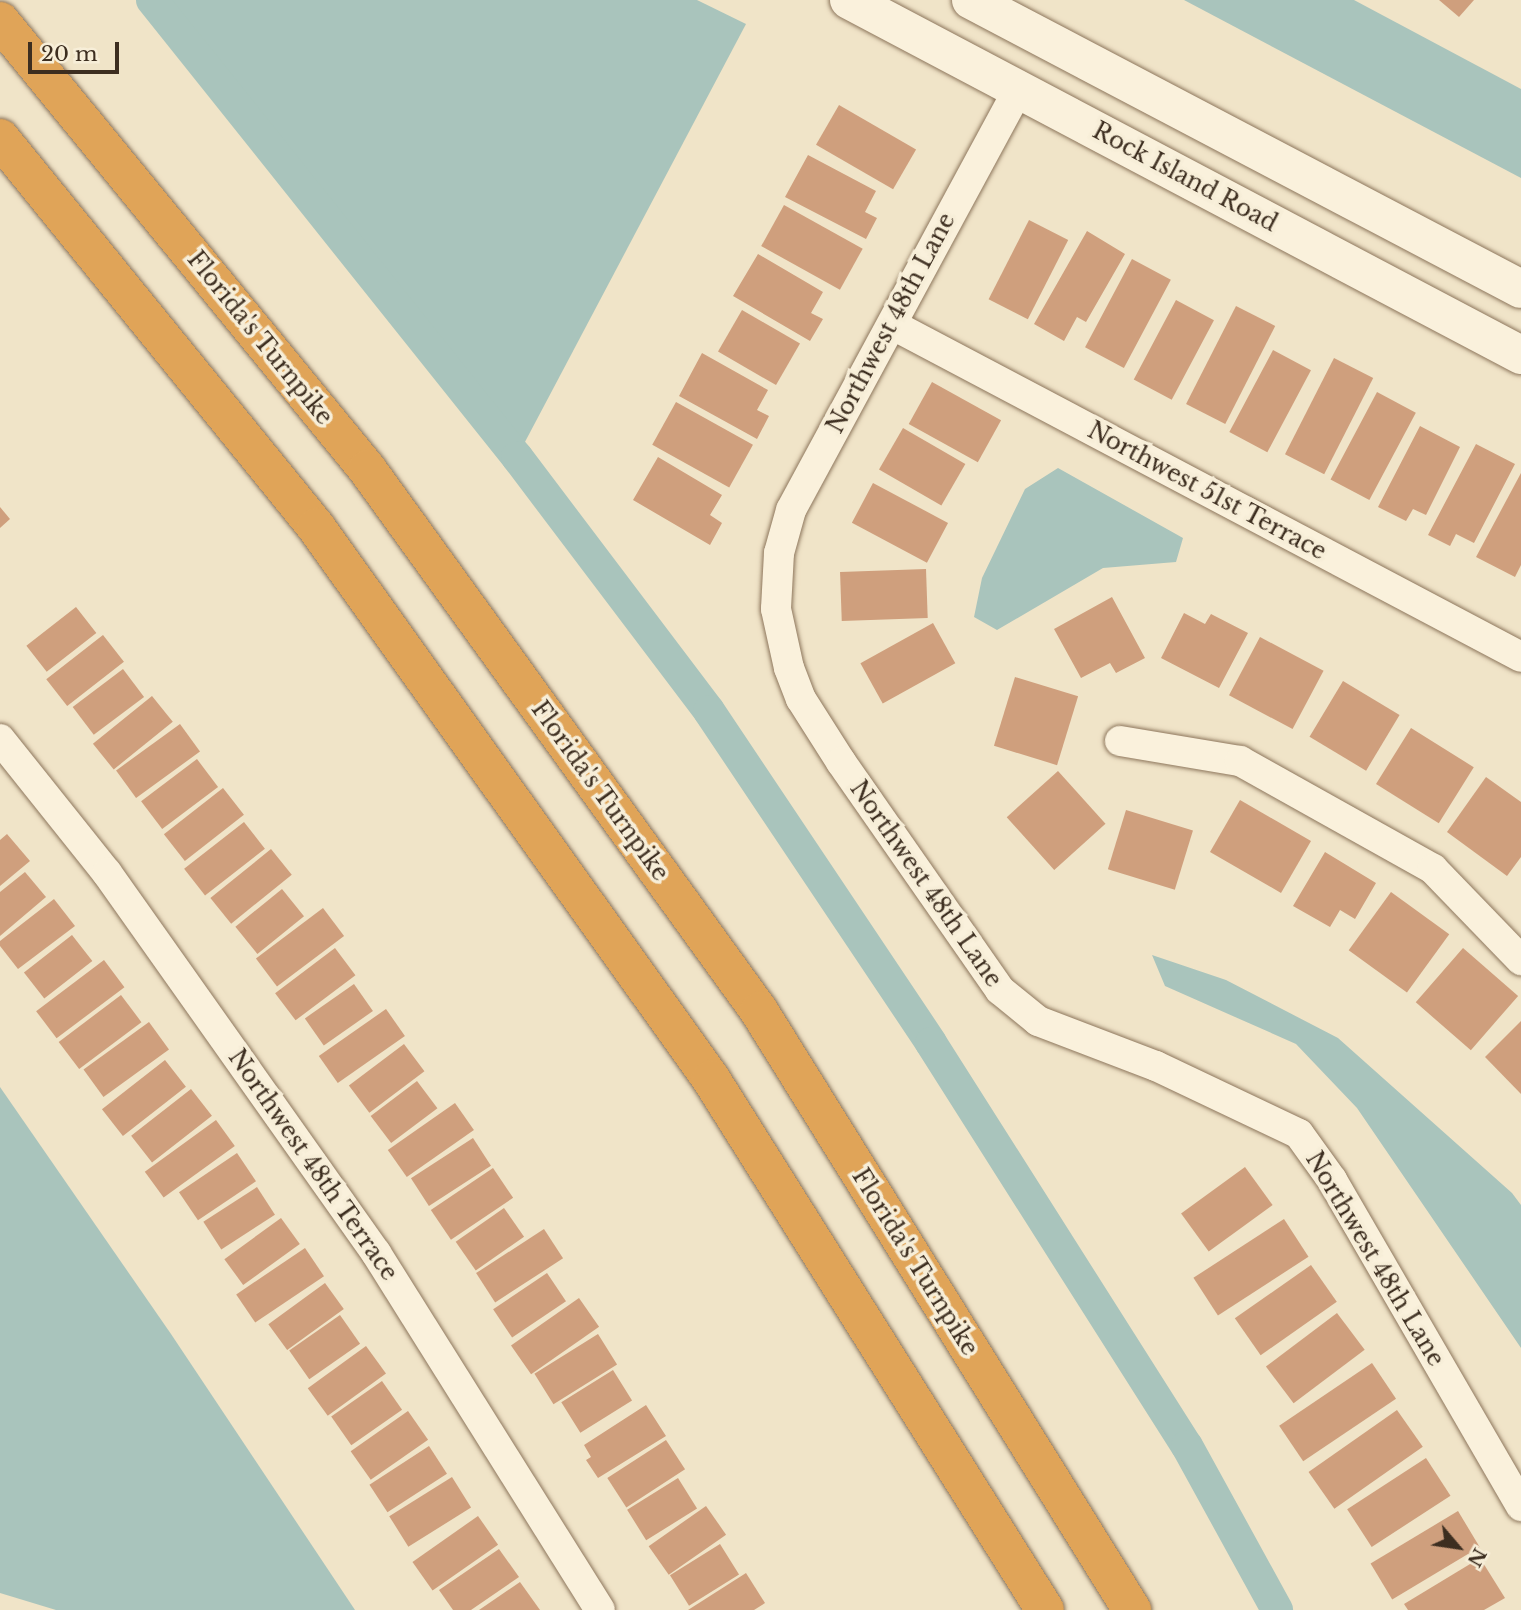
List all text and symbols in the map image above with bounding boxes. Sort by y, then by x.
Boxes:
scale bar [32,28,122,72]
text: 20 m [41,41,98,67]
street label: Rock Island Road [1088,117,1282,237]
street label: Northwest 48th Lane [821,208,961,438]
street label: Florida's Turnpike [181,246,339,430]
street label: Northwest 51st Terrace [1083,416,1331,566]
street label: Florida's Turnpike [525,696,675,886]
street label: Northwest 48th Lane [844,776,1008,992]
street label: Northwest 48th Terrace [223,1044,403,1286]
street label: Northwest 48th Lane [1300,1147,1450,1371]
street label: Florida's Turnpike [846,1163,984,1361]
north arrow [1423,1512,1493,1582]
text: N [1462,1544,1491,1571]

